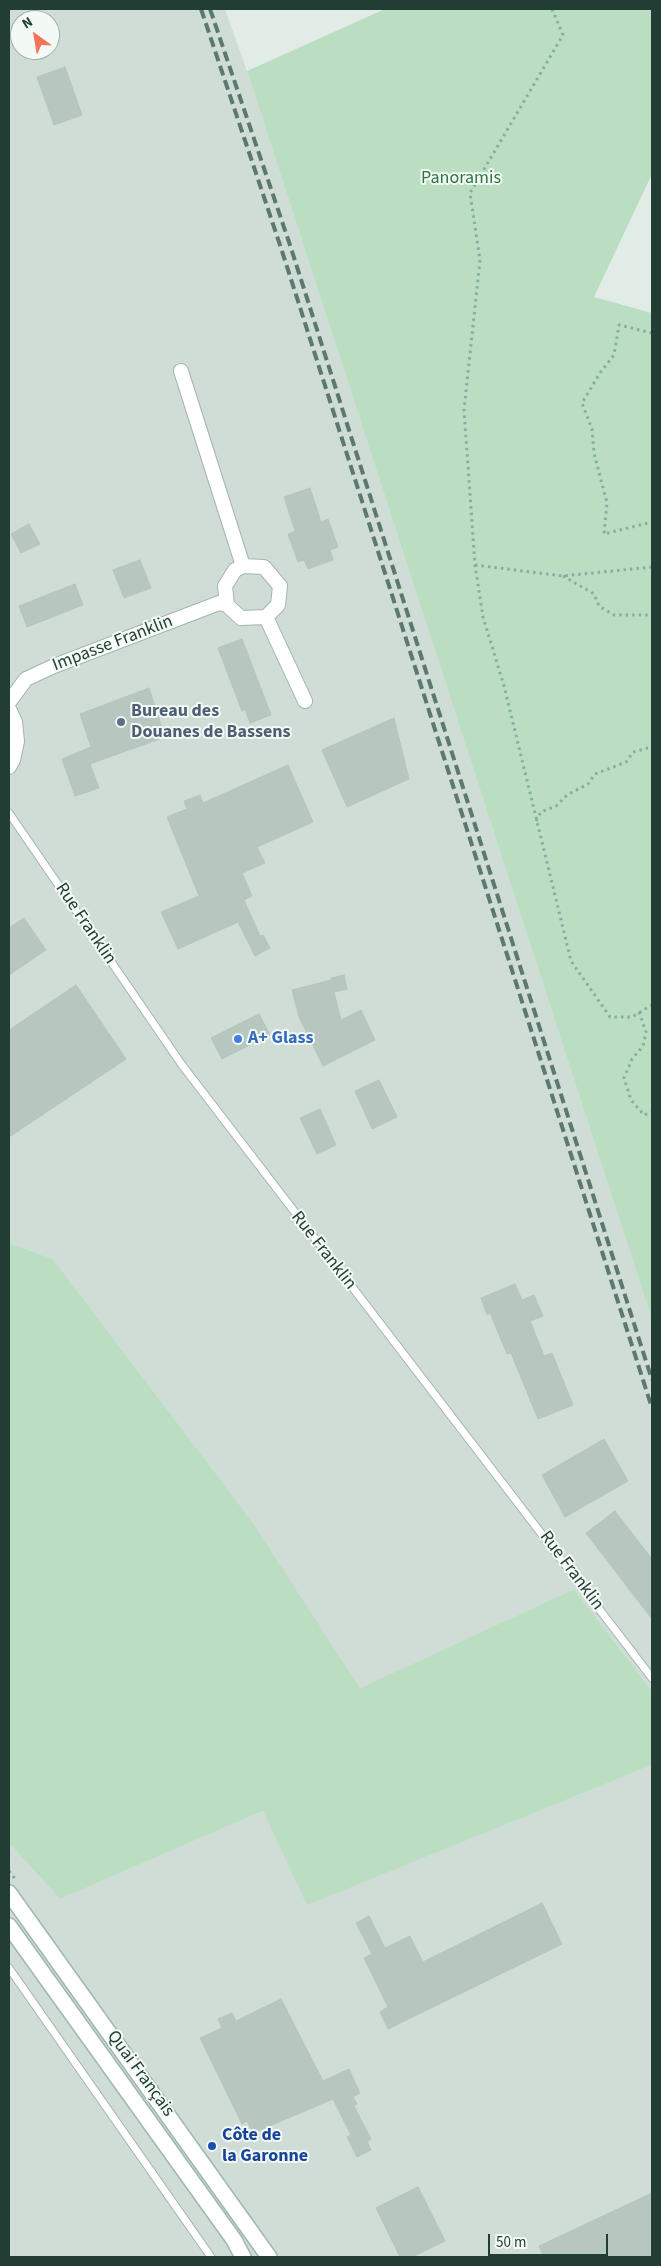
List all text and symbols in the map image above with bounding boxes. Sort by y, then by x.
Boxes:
north arrow [10,10,60,60]
text: N [18,12,37,34]
park label: Panoramis [421,168,501,190]
street label: Impasse Franklin [50,611,176,677]
place label: Bureau des Douanes de Bassens [131,701,290,744]
marker: Bureau des Douanes de Bassens [115,716,127,728]
street label: Rue Franklin [50,879,120,969]
place label: A+ Glass [248,1028,313,1050]
marker: A+ Glass [232,1033,244,1045]
street label: Rue Franklin [286,1207,360,1295]
street label: Rue Franklin [534,1527,608,1615]
street label: Quai Français [102,2027,178,2121]
place label: Côte de la Garonne [222,2125,308,2168]
marker: Côte de la Garonne [206,2140,218,2152]
scale bar [491,2224,611,2256]
text: 50 m [496,2232,526,2253]

